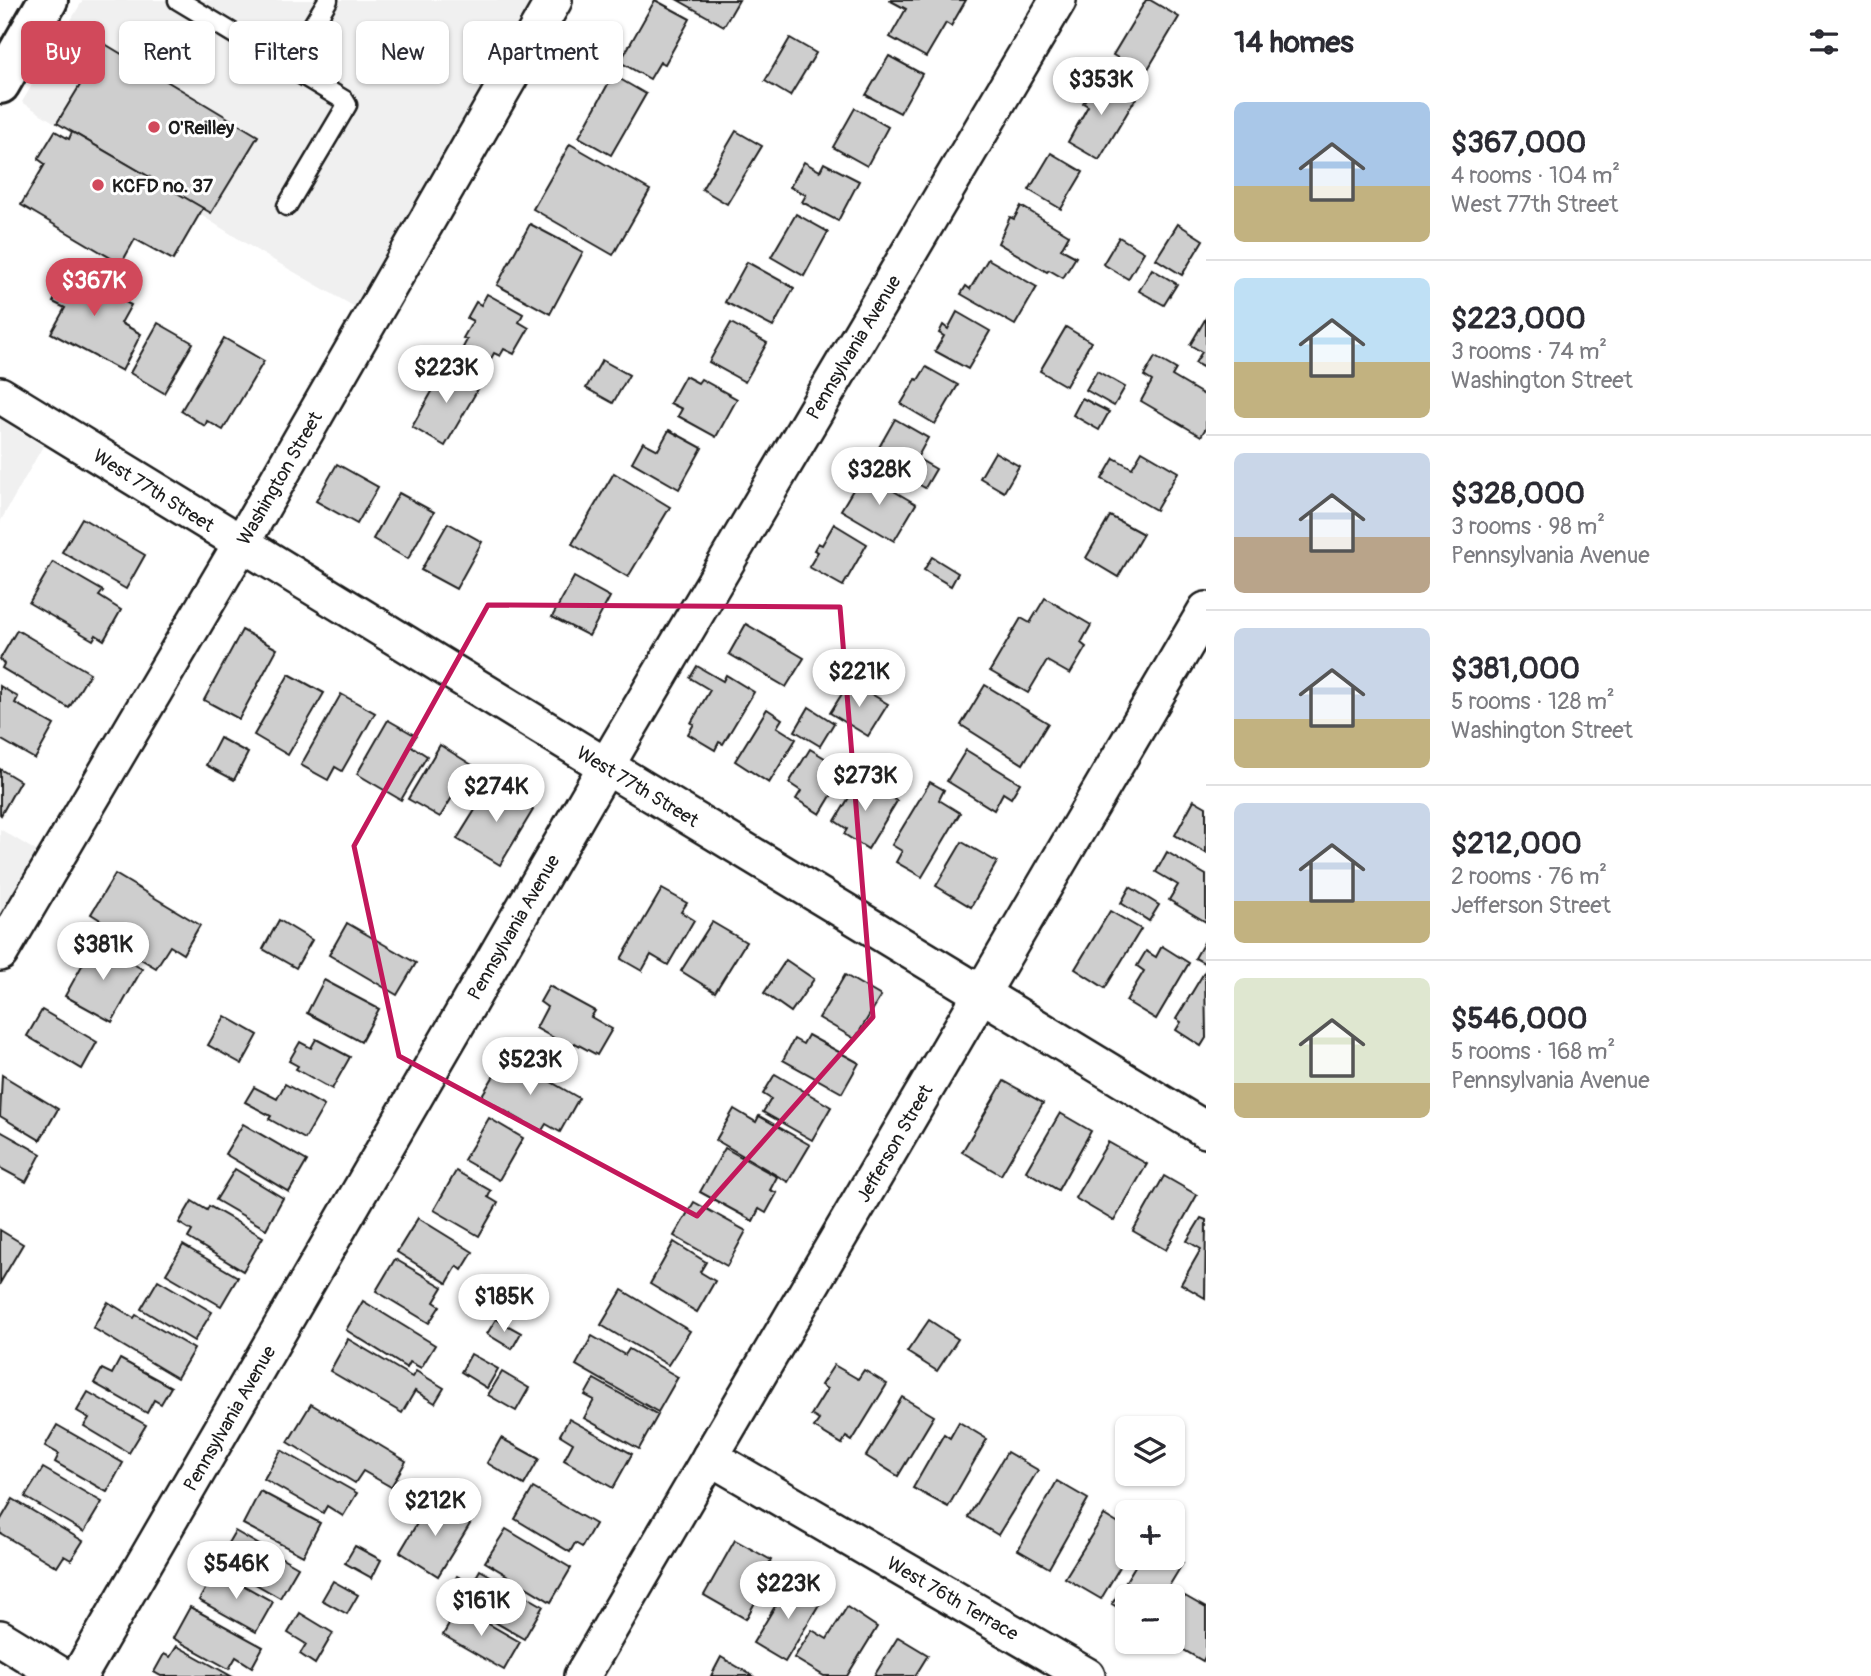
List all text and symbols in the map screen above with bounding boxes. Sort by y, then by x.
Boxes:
chip: Buy [21,21,105,84]
chip: Rent [119,21,215,84]
chip: Filters [229,21,342,84]
chip: New [356,21,449,84]
chip: Apartment [463,21,623,84]
icon: filters [1805,23,1843,61]
text: 14 homes [1234,24,1354,61]
pin: $353K [1052,58,1150,117]
text: $353K [1069,65,1133,94]
place label: O'Reilley [168,116,235,140]
marker: O'Reilley [146,119,162,135]
text: $367,000 [1451,124,1586,161]
icon: home [1290,130,1374,214]
text: 4 rooms · 104 m² [1451,161,1620,190]
place label: KCFD no. 37 [112,174,214,198]
marker: KCFD no. 37 [90,177,106,193]
text: West 77th Street [1451,190,1618,219]
pin: $367K [45,258,143,318]
text: $367K [62,266,126,295]
street label: Pennsylvania Avenue [801,270,907,424]
text: $223,000 [1451,300,1586,337]
icon: home [1290,306,1374,390]
text: 3 rooms · 74 m² [1451,337,1607,366]
pin: $223K [397,346,495,405]
text: $223K [414,353,478,382]
text: Washington Street [1451,366,1633,395]
street label: Washington Street [232,407,328,550]
street label: West 77th Street [89,444,219,538]
pin: $328K [830,448,928,507]
text: $328K [847,455,911,484]
text: $328,000 [1451,475,1585,512]
icon: home [1290,481,1374,565]
text: 3 rooms · 98 m² [1451,512,1605,541]
text: Pennsylvania Avenue [1451,541,1650,570]
pin: $221K [810,650,908,709]
text: $381,000 [1451,650,1580,687]
icon: home [1290,656,1374,740]
text: $221K [828,657,890,686]
text: 5 rooms · 128 m² [1451,687,1615,716]
text: Washington Street [1451,716,1633,745]
street label: West 77th Street [572,741,703,833]
pin: $273K [816,754,914,813]
text: $273K [833,761,897,790]
pin: $274K [447,764,545,824]
text: $274K [464,772,528,801]
text: $212,000 [1451,825,1582,862]
icon: home [1290,831,1374,915]
street label: Pennsylvania Avenue [462,850,566,1005]
text: 2 rooms · 76 m² [1451,862,1607,891]
text: Jefferson Street [1451,891,1611,920]
pin: $381K [54,922,152,982]
text: $381K [73,930,133,959]
text: $546,000 [1451,1000,1587,1037]
icon: home [1290,1006,1374,1090]
text: 5 rooms · 168 m² [1451,1037,1615,1066]
pin: $523K [481,1038,579,1097]
text: $523K [498,1045,562,1074]
text: Pennsylvania Avenue [1451,1066,1650,1095]
street label: Jefferson Street [851,1080,938,1207]
pin: $185K [455,1274,553,1334]
text: $185K [474,1282,534,1311]
street label: Pennsylvania Avenue [178,1341,282,1496]
map controls [1115,1416,1185,1654]
button: layers [1115,1416,1185,1486]
pin: $212K [386,1478,484,1538]
text: $212K [404,1486,466,1515]
button: + [1115,1500,1185,1570]
pin: $546K [187,1542,285,1601]
text: $546K [203,1549,269,1578]
street label: West 76th Terrace [882,1552,1023,1647]
pin: $223K [739,1562,837,1621]
text: $223K [756,1569,820,1598]
pin: $161K [432,1578,530,1638]
button: − [1115,1584,1185,1654]
text: $161K [452,1586,510,1615]

